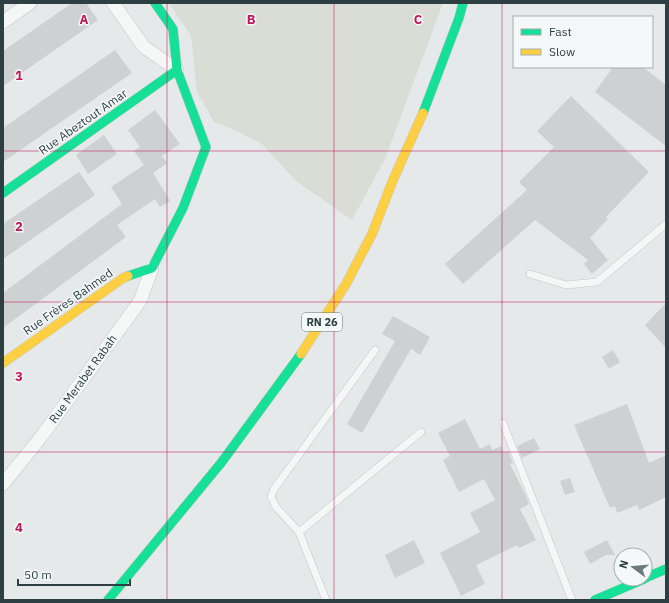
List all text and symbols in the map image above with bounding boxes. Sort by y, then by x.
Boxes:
text: A [80,11,89,28]
text: B [247,11,256,28]
text: C [414,11,423,28]
legend [513,16,653,68]
text: Fast [549,24,572,39]
text: Slow [549,44,575,59]
text: 1 [15,67,23,84]
street label: Rue Abeztout Amar [36,85,130,158]
text: 2 [15,218,23,235]
street label: Rue Frères Bahmed [20,265,115,338]
road number: RN 26 [302,313,342,331]
street label: Rue Merabet Rabah [45,332,120,426]
text: 3 [15,368,23,385]
text: 4 [15,519,23,536]
north arrow [613,547,653,587]
text: N [616,558,631,570]
scale bar [18,561,130,587]
text: 50 m [24,567,52,582]

